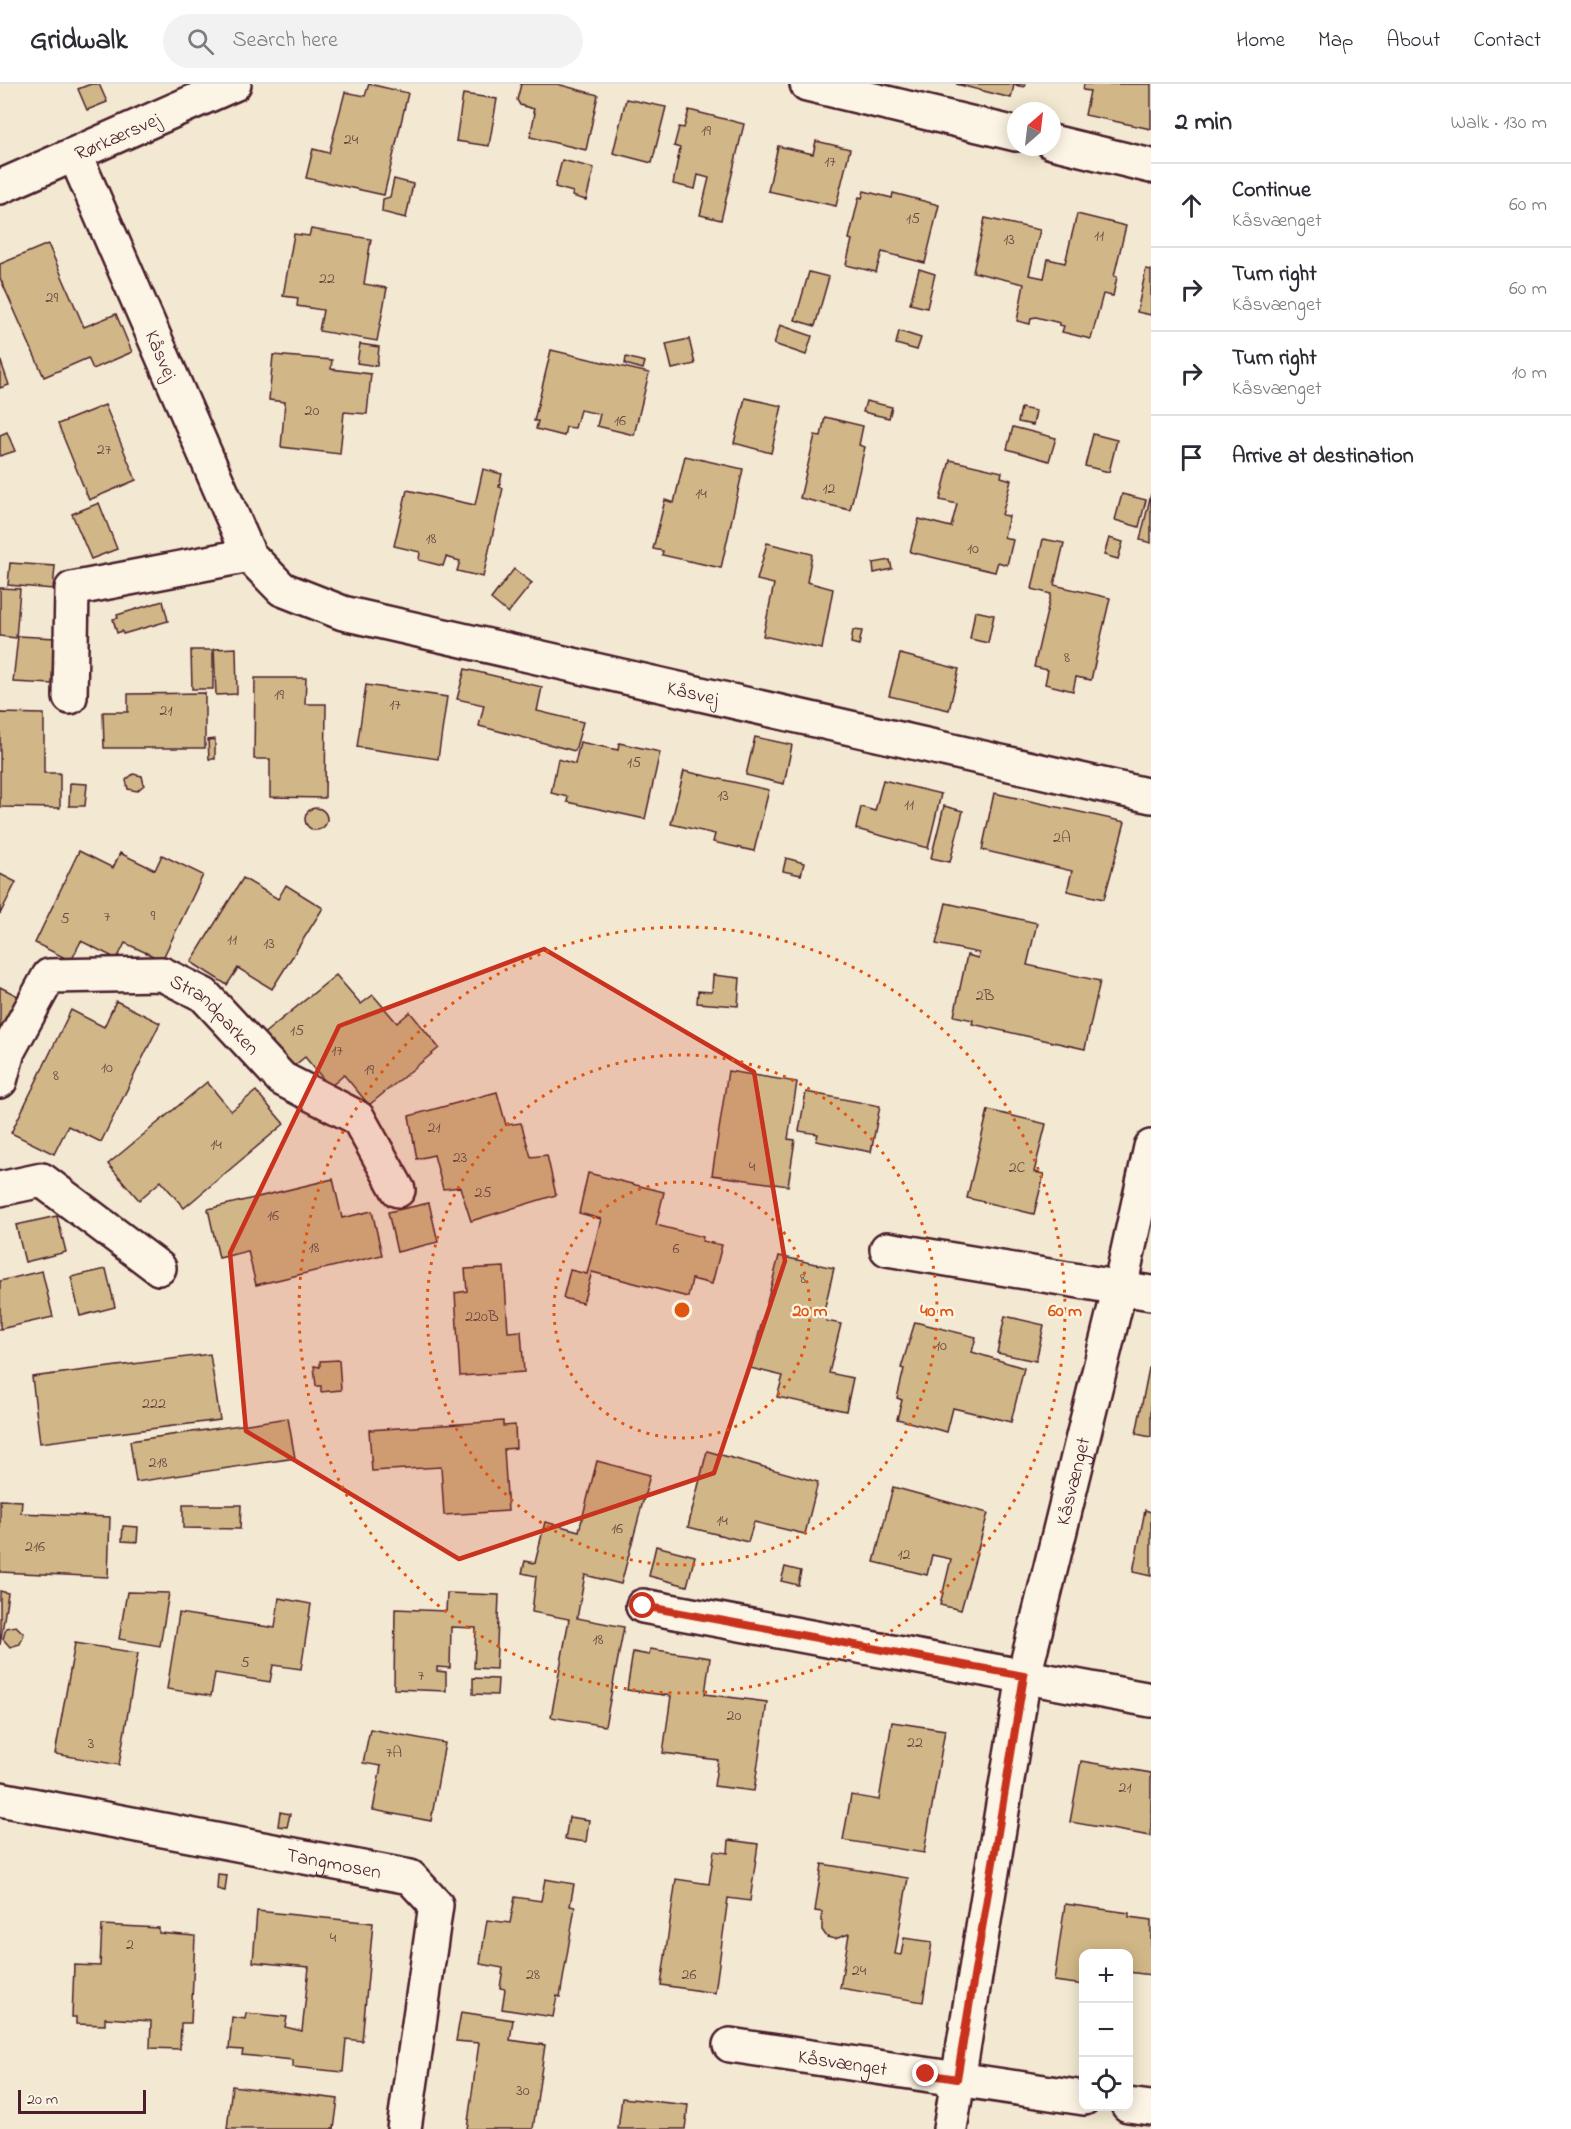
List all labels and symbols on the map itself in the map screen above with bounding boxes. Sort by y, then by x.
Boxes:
north arrow [1007,102,1061,156]
street label: Rørkærsvej [71,106,167,169]
house number: 19 [701,119,711,143]
house number: 24 [344,128,359,152]
house number: 17 [824,150,836,174]
house number: 15 [906,207,920,231]
house number: 11 [1094,224,1104,248]
house number: 13 [1003,228,1015,252]
house number: 22 [319,267,335,291]
house number: 29 [46,286,59,310]
street label: Kåsvej [136,326,184,386]
house number: 20 [305,399,320,423]
house number: 16 [614,409,626,433]
house number: 27 [97,438,112,462]
house number: 12 [822,477,836,501]
house number: 14 [695,482,707,506]
house number: 18 [425,527,437,551]
house number: 10 [967,537,979,561]
house number: 8 [1064,646,1070,670]
street label: Kåsvej [664,675,722,715]
house number: 19 [274,683,284,707]
house number: 17 [389,693,401,717]
house number: 21 [159,699,173,723]
house number: 15 [627,751,641,775]
house number: 13 [717,784,729,808]
house number: 11 [904,793,914,817]
house number: 2A [1053,826,1071,850]
house number: 9 [151,904,156,928]
house number: 7 [104,905,111,929]
house number: 5 [60,907,70,931]
house number: 11 [227,928,237,952]
house number: 13 [263,932,275,956]
street label: Strandparken [164,968,265,1063]
house number: 2B [976,984,995,1008]
house number: 15 [290,1019,304,1043]
house number: 17 [331,1039,343,1063]
house number: 10 [101,1056,113,1080]
house number: 19 [364,1058,374,1082]
house number: 8 [53,1064,59,1088]
house number: 21 [427,1116,441,1140]
house number: 14 [210,1133,222,1157]
house number: 23 [453,1146,467,1170]
house number: 4 [749,1155,756,1179]
house number: 2C [1009,1156,1026,1180]
house number: 25 [474,1181,492,1205]
house number: 16 [267,1204,279,1228]
house number: 18 [308,1236,320,1260]
house number: 6 [672,1237,680,1261]
house number: 8 [800,1267,806,1291]
text: 20 m [791,1299,828,1325]
text: 40 m [920,1299,954,1325]
text: 60 m [1048,1299,1082,1325]
centre of rings [672,1300,692,1320]
house number: 220B [465,1305,499,1329]
house number: 10 [935,1334,947,1358]
house number: 222 [142,1392,166,1416]
street label: Kåsvænget [1050,1434,1099,1529]
house number: 218 [148,1451,168,1475]
house number: 14 [716,1509,728,1533]
house number: 16 [611,1517,623,1541]
house number: 216 [25,1535,45,1559]
house number: 12 [897,1543,911,1567]
route start [629,1592,655,1618]
house number: 18 [592,1628,604,1652]
house number: 5 [240,1651,250,1675]
house number: 7 [418,1664,425,1688]
house number: 20 [727,1704,742,1728]
house number: 22 [907,1731,923,1755]
house number: 3 [88,1732,94,1756]
house number: 7A [386,1741,402,1765]
house number: 21 [1118,1776,1132,1800]
street label: Tangmosen [284,1842,384,1888]
house number: 4 [330,1926,337,1950]
house number: 2 [126,1933,134,1957]
house number: 24 [852,1959,867,1983]
house number: 28 [526,1963,540,1987]
house number: 26 [682,1963,697,1987]
street label: Kåsvænget [796,2043,889,2085]
route end [912,2060,938,2086]
house number: 30 [516,2079,530,2103]
scale bar [18,2087,146,2114]

